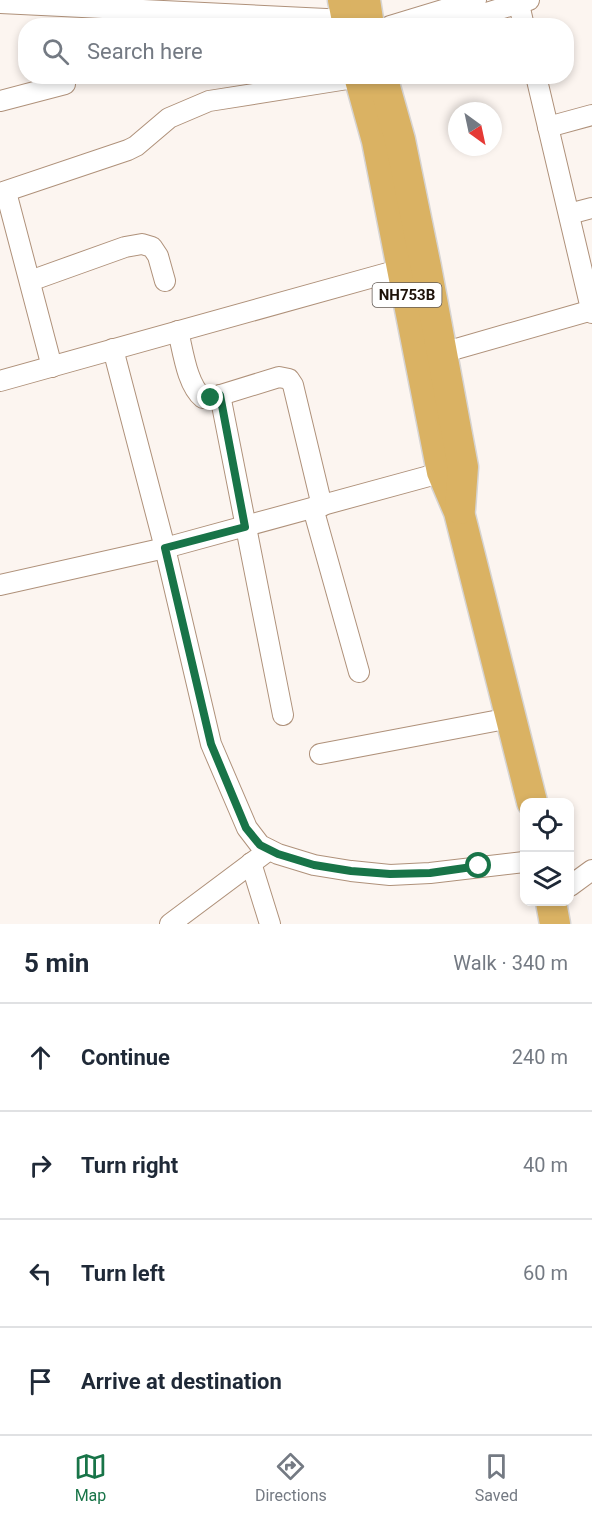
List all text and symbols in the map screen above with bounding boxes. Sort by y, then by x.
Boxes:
search box [18,18,574,84]
icon: search [39,35,72,68]
text: Search here [87,39,203,64]
north arrow [448,102,502,156]
road number: NH753B [372,283,442,307]
route end [197,384,223,410]
map controls [520,798,574,906]
button: locate [520,798,574,852]
route start [465,852,491,878]
button: layers [520,852,574,906]
text: 5 min [24,948,89,978]
text: Walk · 340 m [453,951,568,975]
icon: ahead [24,1041,57,1074]
text: Continue [81,1045,170,1070]
text: 240 m [512,1045,568,1069]
icon: right [24,1149,57,1182]
text: Turn right [81,1153,178,1178]
text: 40 m [523,1153,568,1177]
icon: left [24,1257,57,1290]
text: Turn left [81,1261,165,1286]
text: 60 m [523,1261,568,1285]
icon: arrive [24,1365,57,1398]
text: Arrive at destination [81,1369,282,1394]
tab: Map [74,1450,107,1505]
tab: Directions [255,1450,327,1505]
tab: Saved [475,1450,518,1505]

